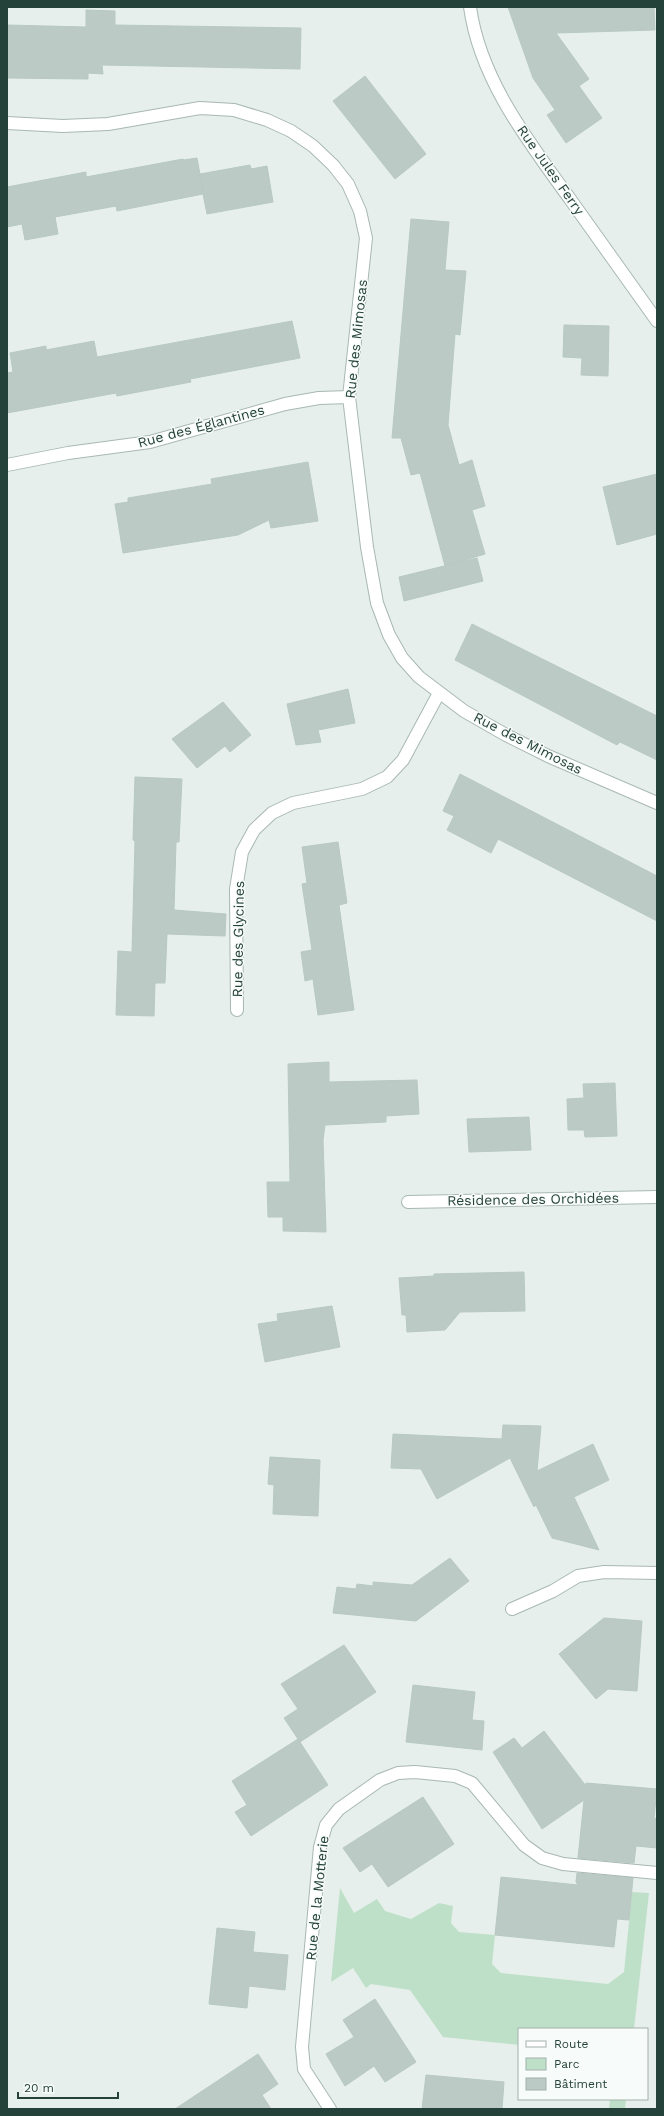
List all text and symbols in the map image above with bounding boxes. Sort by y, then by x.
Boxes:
street label: Rue Jules Ferry [514,122,588,219]
street label: Rue des Mimosas [342,279,370,399]
street label: Rue des Églantines [136,401,266,451]
street label: Rue des Mimosas [471,709,585,777]
street label: Rue des Glycines [229,881,247,997]
street label: Résidence des Orchidées [447,1190,619,1208]
street label: Rue de la Motterie [302,1835,332,1961]
legend [518,2028,648,2100]
text: Route [554,2037,588,2051]
text: Parc [554,2057,580,2071]
scale bar [18,2074,118,2100]
text: Bâtiment [554,2077,607,2091]
text: 20 m [24,2081,54,2095]

